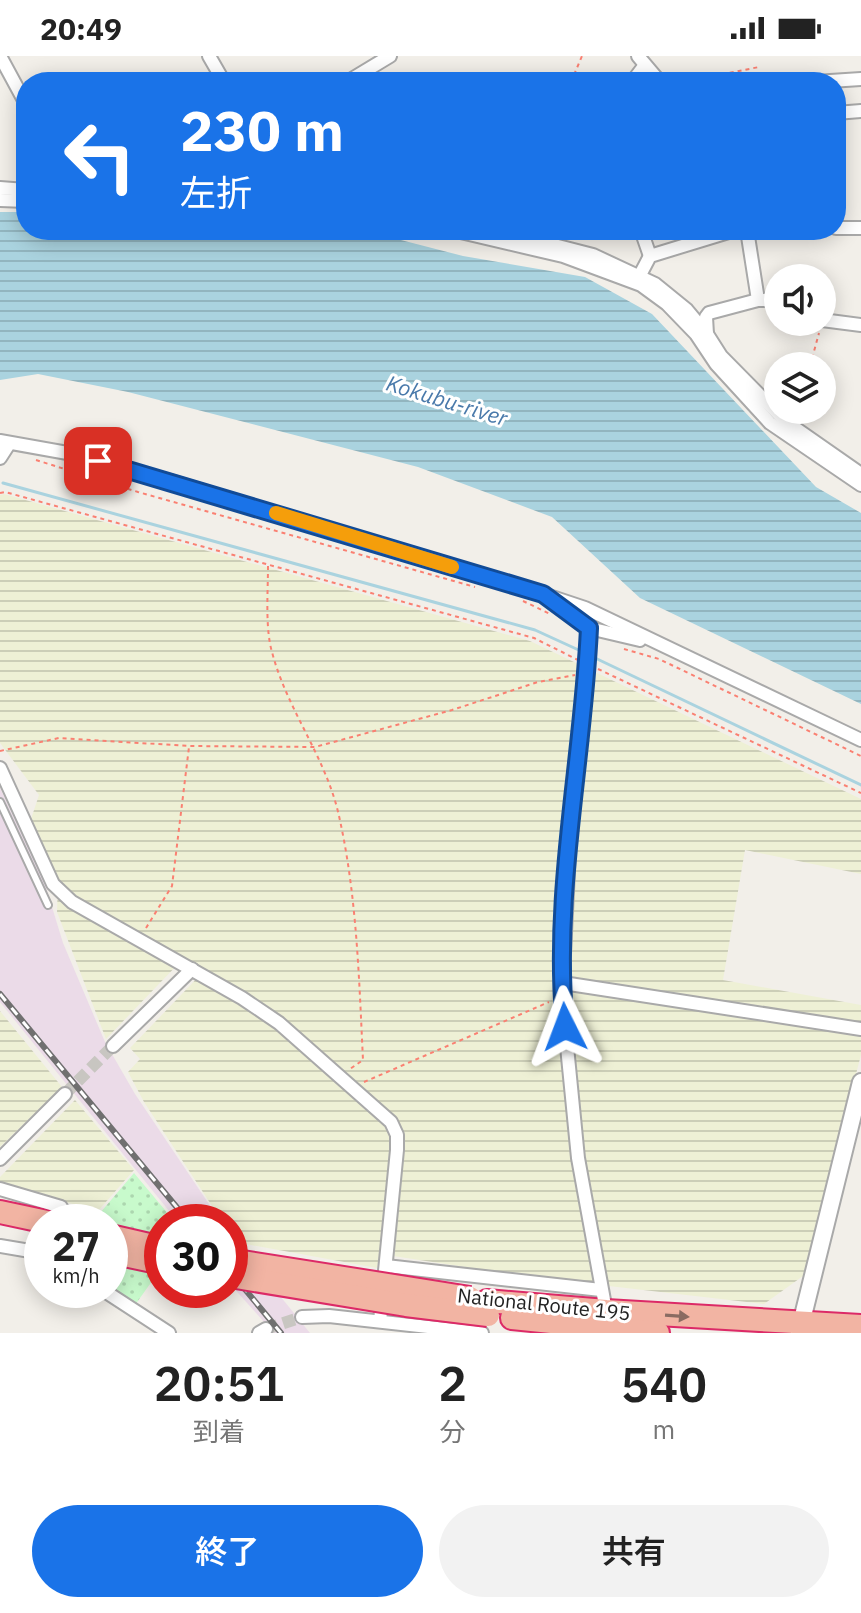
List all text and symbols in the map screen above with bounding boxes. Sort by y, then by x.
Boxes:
text: 20:49 [40,9,122,48]
text: 230 m [180,94,344,166]
icon: left [48,104,152,208]
text: 左折 [180,169,252,216]
map controls [764,264,836,424]
button: sound [764,264,836,336]
button: layers [764,352,836,424]
water label: Kokubu-river [383,368,512,432]
pin [64,427,132,495]
icon: arrive [76,439,120,483]
position arrow [523,985,607,1069]
speed limit sign: 30 [144,1204,248,1308]
text: 27 [52,1220,100,1272]
text: km/h [52,1262,100,1289]
street label: National Route 195 [456,1281,632,1327]
one-way arrow [665,1310,690,1323]
text: 20:51 [154,1352,284,1414]
text: 2 [438,1352,467,1414]
text: 540 [621,1353,707,1415]
text: m [653,1412,675,1446]
text: 到着 [193,1414,245,1448]
text: 分 [440,1414,466,1448]
button: 終了 [32,1505,423,1597]
button: 共有 [439,1505,829,1597]

